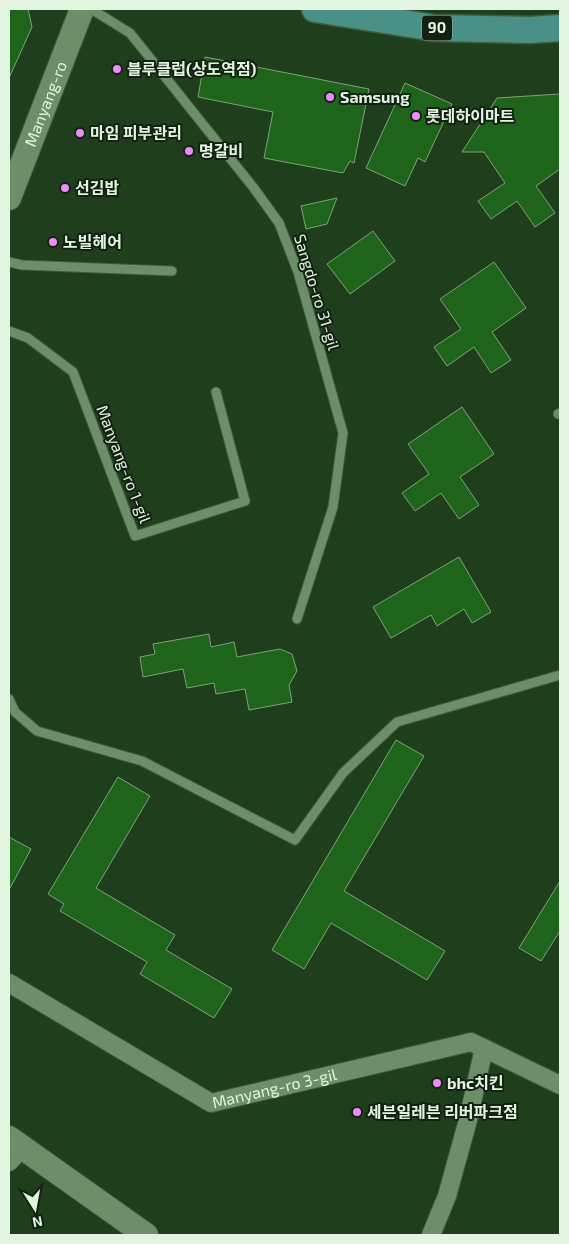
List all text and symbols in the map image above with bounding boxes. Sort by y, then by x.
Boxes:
road number: 90 [422,15,452,40]
street label: Manyang-ro [20,58,70,149]
place label: 블루클럽(상도역점) [127,59,257,78]
marker: 블루클럽(상도역점) [111,63,123,75]
place label: Samsung [340,87,410,106]
marker: Samsung [324,91,336,103]
place label: 롯데하이마트 [426,106,515,125]
marker: 롯데하이마트 [410,110,422,122]
place label: 마임 피부관리 [90,123,182,142]
marker: 마임 피부관리 [74,127,86,139]
place label: 명갈비 [199,141,243,160]
marker: 명갈비 [183,145,195,157]
place label: 선김밥 [75,178,119,197]
marker: 선김밥 [59,182,71,194]
place label: 노빌헤어 [63,232,122,251]
street label: Sangdo-ro 31-gil [291,232,344,352]
marker: 노빌헤어 [47,236,59,248]
street label: Manyang-ro 1-gil [93,402,156,526]
street label: Manyang-ro 3-gil [210,1064,339,1111]
place label: bhc치킨 [447,1073,504,1092]
marker: bhc치킨 [431,1077,443,1089]
place label: 세븐일레븐 리버파크점 [367,1102,518,1121]
marker: 세븐일레븐 리버파크점 [351,1106,363,1118]
north arrow [10,1184,60,1234]
text: N [31,1213,44,1232]

